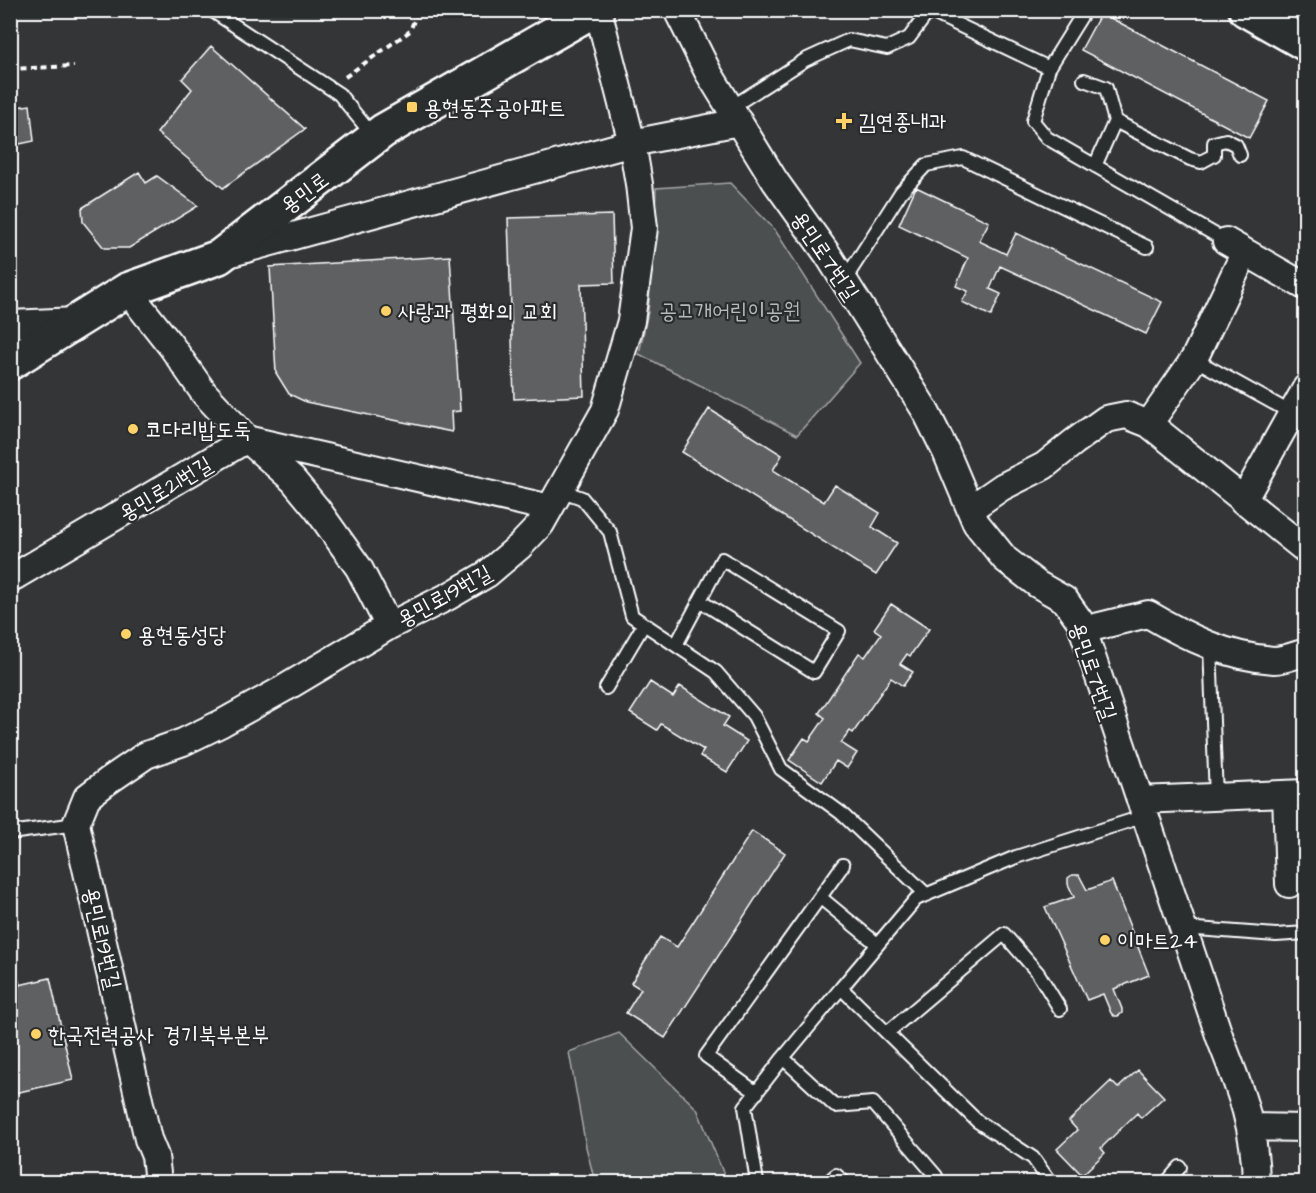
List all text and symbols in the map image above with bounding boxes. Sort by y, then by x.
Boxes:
place label: 용현동주공아파트 [424,93,566,124]
marker: 용현동주공아파트 [405,100,419,114]
place label: 김연종내과 [858,107,947,138]
marker: 김연종내과 [835,112,853,130]
street label: 용민로 [274,165,335,222]
street label: 용민로7번길 [783,205,866,307]
park label: 공고개어린이공원 [659,296,801,327]
place label: 사랑과 평화의 교회 [398,297,557,328]
marker: 사랑과 평화의 교회 [379,304,393,318]
place label: 코다리밥도둑 [145,415,251,446]
marker: 코다리밥도둑 [126,422,140,436]
street label: 용민로21번길 [113,449,219,529]
street label: 용민로19번길 [392,557,498,635]
street label: 용민로7번길 [1061,618,1124,725]
place label: 용현동성당 [138,620,227,651]
marker: 용현동성당 [119,627,133,641]
street label: 용민로19번길 [75,884,128,993]
place label: 이마트24 [1117,926,1198,957]
marker: 이마트24 [1098,933,1112,947]
place label: 한국전력공사 경기북부본부 [48,1020,269,1051]
marker: 한국전력공사 경기북부본부 [29,1027,43,1041]

